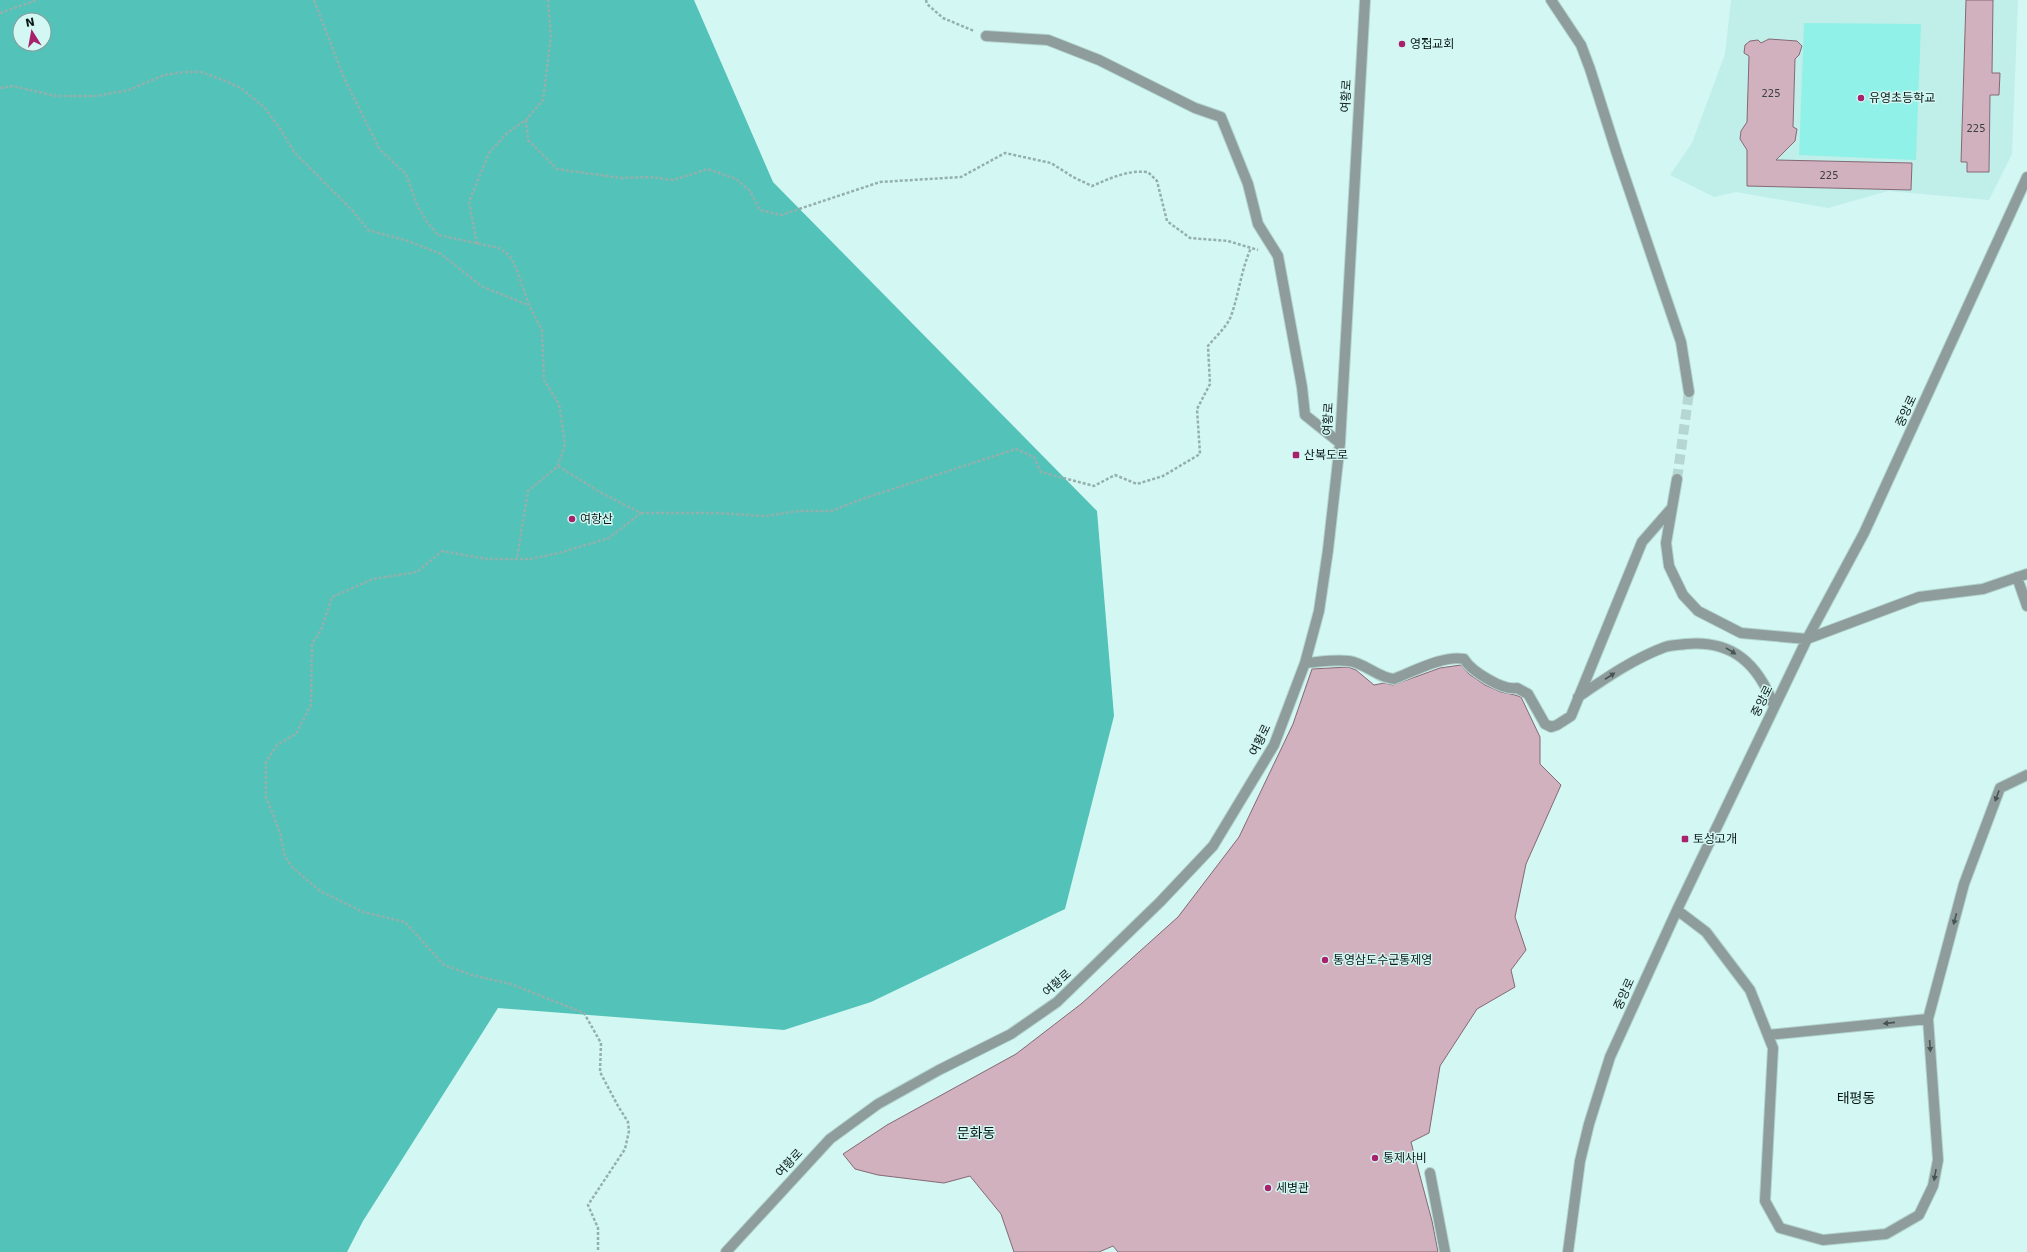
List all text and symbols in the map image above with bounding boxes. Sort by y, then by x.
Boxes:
north arrow [12,12,52,52]
text: N [24,15,36,30]
place label: 영접교회 [1410,37,1454,51]
marker: 영접교회 [1397,39,1407,49]
street label: 여황로 [1338,79,1354,113]
house number: 225 [1761,88,1781,99]
place label: 유영초등학교 [1869,91,1935,105]
marker: 유영초등학교 [1856,93,1866,103]
house number: 225 [1966,123,1986,134]
house number: 225 [1819,170,1839,181]
street label: 중앙로 [1893,393,1919,429]
street label: 여황로 [1320,402,1336,436]
place label: 산복도로 [1304,448,1348,462]
marker: 산복도로 [1291,450,1301,460]
place label: 여항산 [580,512,613,526]
marker: 여항산 [567,514,577,524]
one-way arrow [1725,648,1737,655]
one-way arrow [1604,672,1616,679]
street label: 중앙로 [1748,683,1776,719]
street label: 여황로 [1246,722,1274,758]
one-way arrow [1993,791,1999,803]
place label: 토성고개 [1693,832,1737,846]
marker: 토성고개 [1680,834,1690,844]
one-way arrow [1952,913,1958,925]
place label: 통영삼도수군통제영 [1333,953,1432,967]
marker: 통영삼도수군통제영 [1320,955,1330,965]
street label: 여황로 [1040,967,1074,999]
street label: 중앙로 [1611,976,1637,1012]
one-way arrow [1883,1020,1895,1026]
one-way arrow [1927,1040,1934,1052]
district label: 태평동 [1837,1090,1875,1106]
district label: 문화동 [957,1125,995,1141]
street label: 여황로 [773,1146,805,1180]
place label: 통제사비 [1383,1151,1427,1165]
marker: 통제사비 [1370,1153,1380,1163]
one-way arrow [1932,1169,1938,1181]
place label: 세병관 [1276,1181,1309,1195]
marker: 세병관 [1263,1183,1273,1193]

